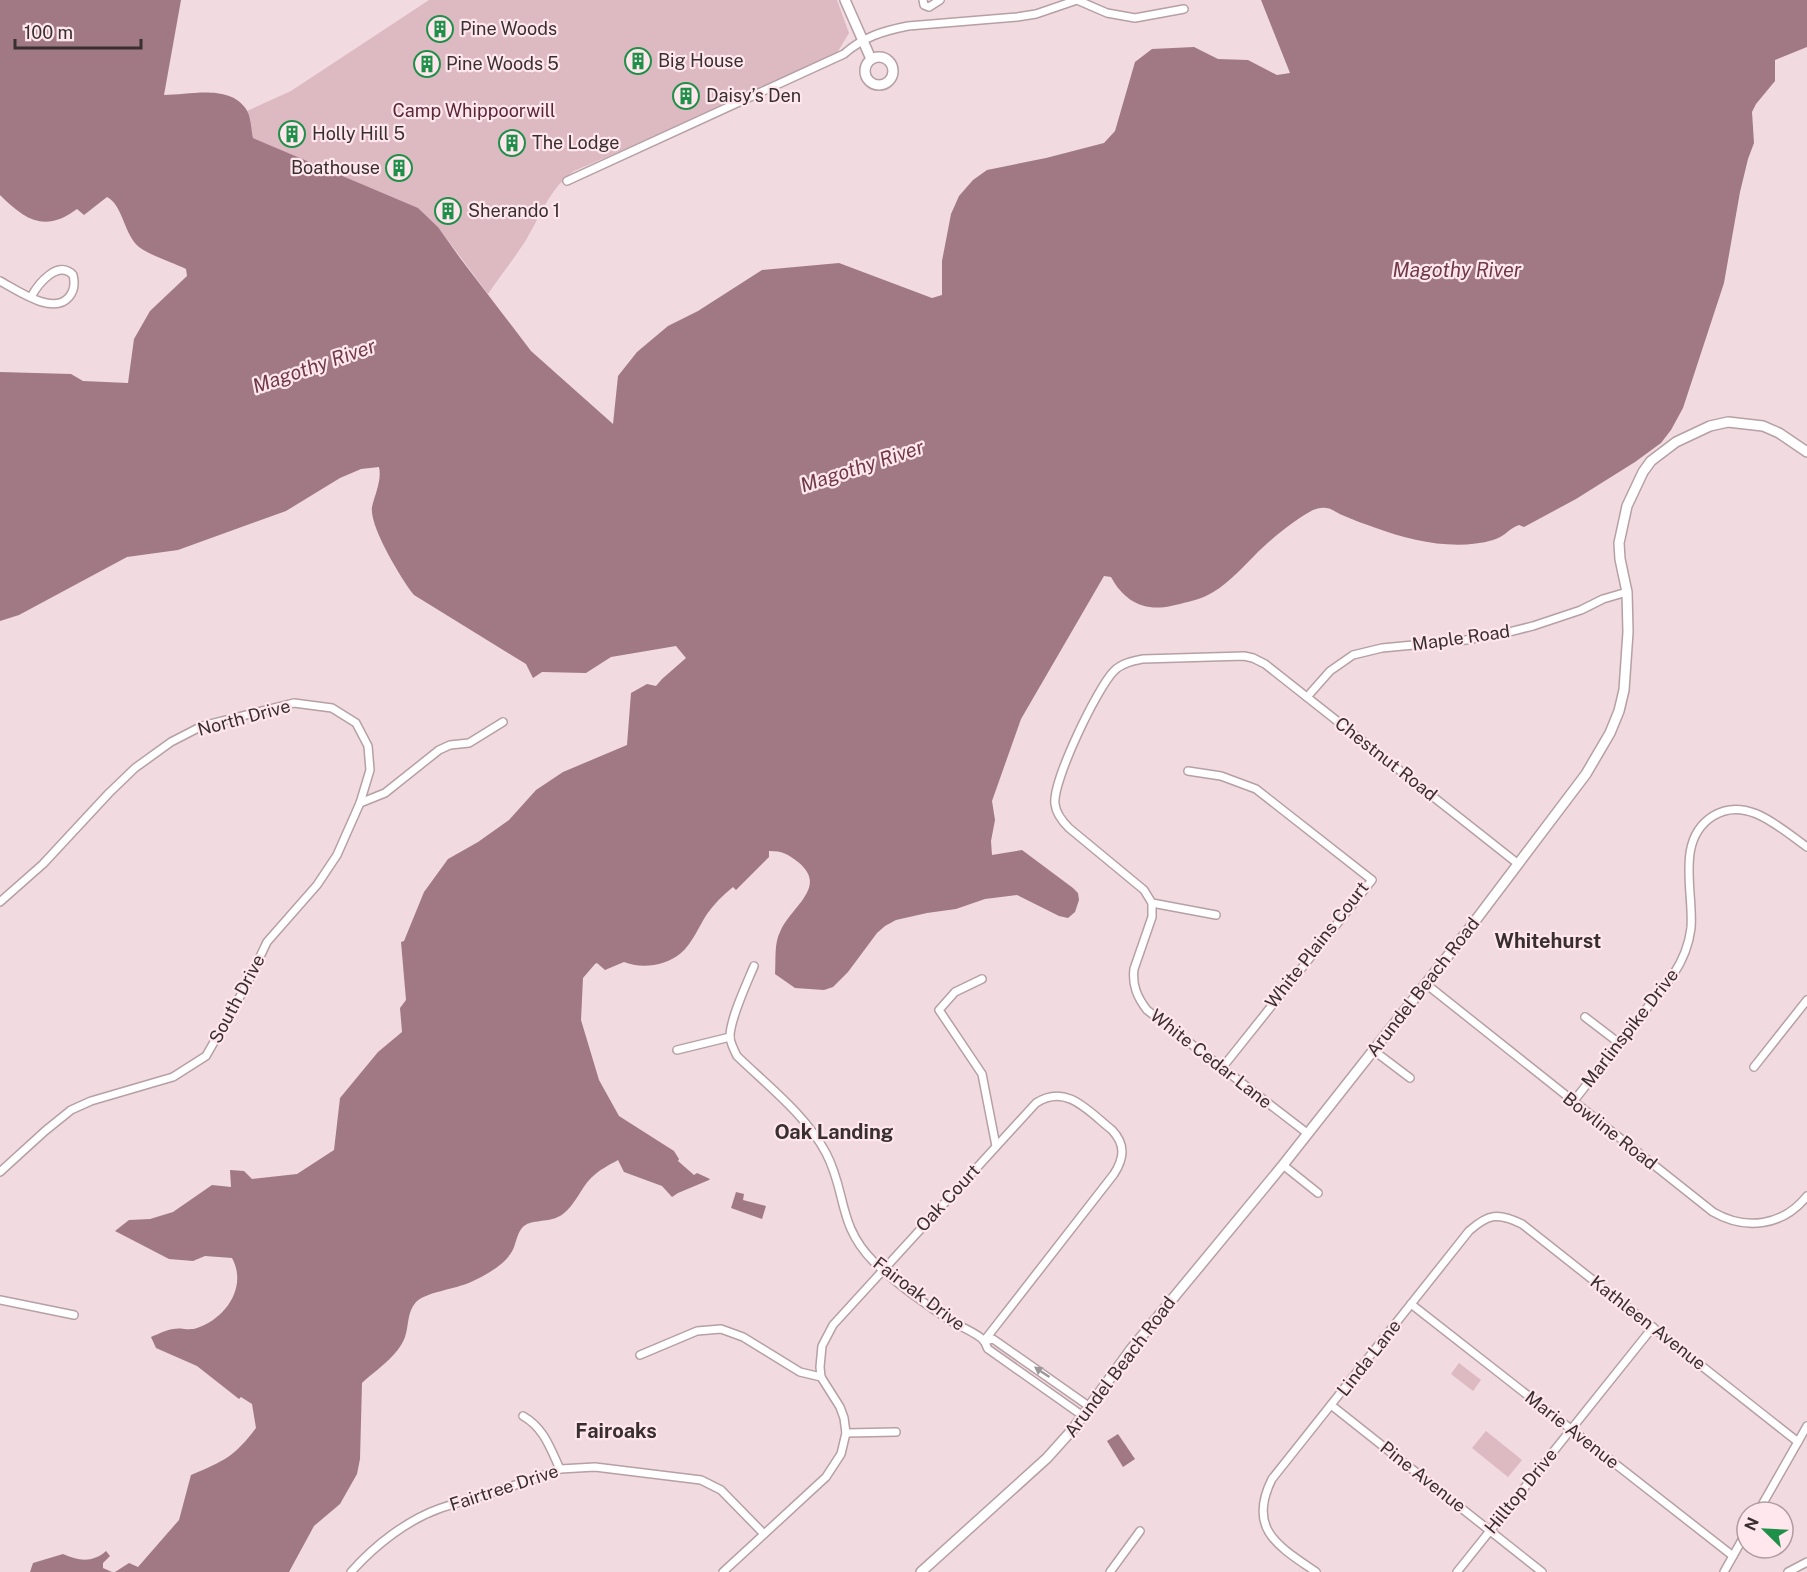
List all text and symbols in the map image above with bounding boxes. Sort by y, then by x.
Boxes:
scale bar [15,12,141,50]
building icon: Pine Woods [425,14,455,44]
place label: Pine Woods [460,18,557,39]
text: 100 m [24,22,73,43]
building icon: Big House [623,46,653,76]
building icon: Pine Woods 5 [412,49,442,79]
place label: Big House [658,50,744,71]
place label: Pine Woods 5 [446,53,559,74]
building icon: Daisy’s Den [671,81,701,111]
place label: Daisy’s Den [706,85,801,106]
park label: Camp Whippoorwill [393,100,555,121]
building icon: Holly Hill 5 [277,119,307,149]
place label: Holly Hill 5 [312,123,405,144]
building icon: The Lodge [497,128,527,158]
place label: The Lodge [532,132,620,153]
building icon: Boathouse [384,153,414,183]
place label: Boathouse [291,157,380,178]
building icon: Sherando 1 [433,196,463,226]
place label: Sherando 1 [468,200,560,221]
water label: Magothy River [1393,258,1522,282]
water label: Magothy River [249,334,379,398]
water label: Magothy River [797,435,927,497]
street label: Maple Road [1411,620,1511,655]
street label: North Drive [195,695,293,740]
street label: Chestnut Road [1331,712,1441,805]
street label: White Plains Court [1261,877,1373,1012]
street label: Arundel Beach Road [1362,913,1483,1060]
district label: Whitehurst [1495,929,1601,953]
street label: South Drive [204,951,269,1047]
street label: Marlinspike Drive [1577,964,1682,1091]
street label: White Cedar Lane [1146,1005,1276,1113]
street label: Bowline Road [1559,1087,1662,1174]
district label: Oak Landing [775,1120,894,1144]
street label: Oak Court [911,1160,984,1236]
street label: Fairoak Drive [869,1252,969,1335]
street label: Kathleen Avenue [1586,1271,1710,1374]
street label: Arundel Beach Road [1060,1292,1179,1441]
street label: Linda Lane [1332,1315,1405,1400]
one-way arrow [1035,1366,1051,1378]
street label: Marie Avenue [1521,1386,1624,1473]
district label: Fairoaks [575,1419,657,1443]
street label: Pine Avenue [1376,1437,1470,1516]
street label: Hilltop Drive [1480,1444,1561,1537]
street label: Fairtree Drive [447,1460,561,1515]
north arrow [1735,1500,1795,1560]
text: N [1741,1515,1763,1534]

